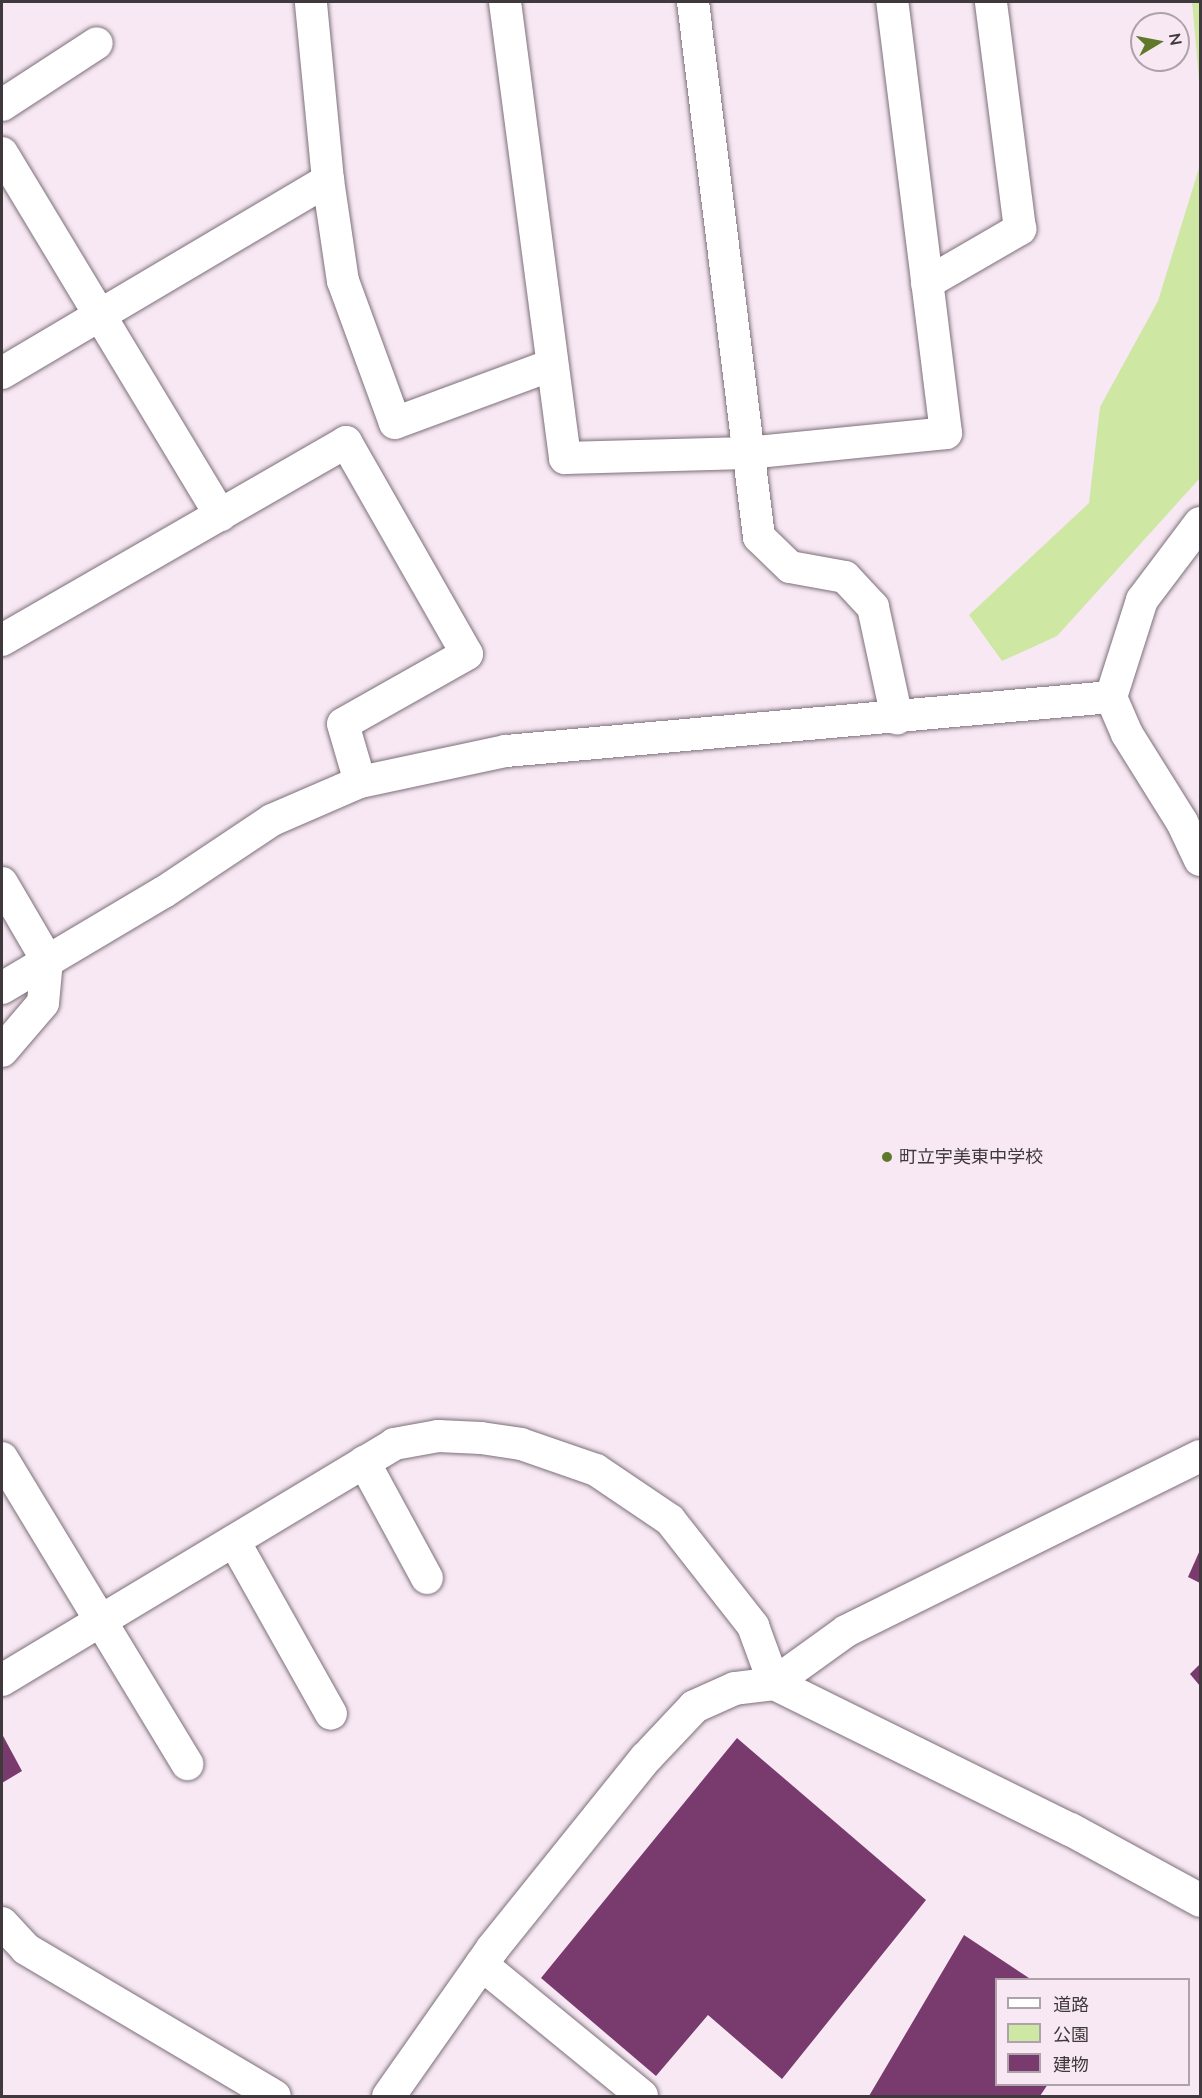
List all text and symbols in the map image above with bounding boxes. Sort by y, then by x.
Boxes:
north arrow [1130,12,1190,72]
text: N [1165,32,1187,47]
place label: 町立宇美東中学校 [899,1146,1043,1168]
marker: 町立宇美東中学校 [880,1150,894,1164]
legend [995,1978,1190,2086]
text: 道路 [1053,1993,1089,2016]
text: 公園 [1053,2023,1089,2046]
text: 建物 [1053,2053,1089,2076]

